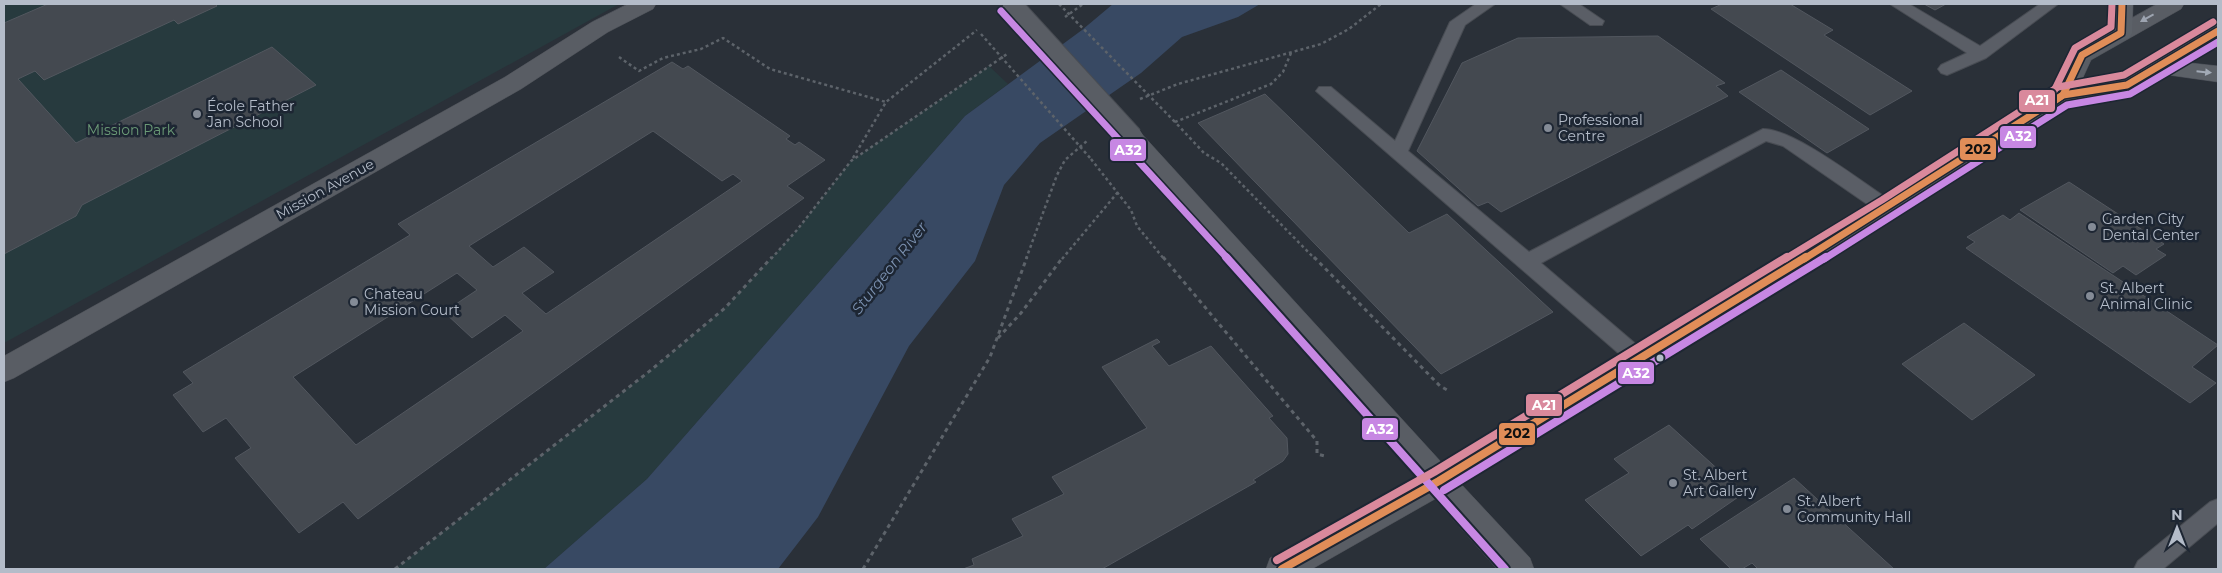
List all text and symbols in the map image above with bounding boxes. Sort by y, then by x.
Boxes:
one-way arrow [2141,14,2154,23]
one-way arrow [2197,68,2213,76]
line badge: A21 [2018,89,2056,113]
text: A21 [2024,91,2049,109]
place label: École Father Jan School [206,97,295,131]
marker: École Father Jan School [191,108,203,120]
place label: Professional Centre [1558,111,1643,145]
park label: Mission Park [87,121,176,139]
marker: Professional Centre [1542,122,1554,134]
line badge: A32 [1999,125,2037,149]
text: A32 [2003,127,2032,145]
line badge: 202 [1959,137,1997,161]
line badge: A32 [1109,138,1147,162]
text: 202 [1965,140,1991,158]
text: A32 [1113,141,1142,159]
street label: Mission Avenue [273,155,377,223]
place label: Garden City Dental Center [2102,210,2200,244]
water label: Sturgeon River [847,217,932,318]
marker: Garden City Dental Center [2086,221,2098,233]
place label: St. Albert Animal Clinic [2100,279,2193,313]
place label: Chateau Mission Court [364,285,460,319]
marker: St. Albert Animal Clinic [2084,290,2096,302]
marker: Chateau Mission Court [348,296,360,308]
unlabelled marker [1655,353,1665,363]
line badge: A32 [1617,361,1655,385]
text: A32 [1621,364,1650,382]
line badge: A21 [1525,393,1563,417]
text: A21 [1531,396,1556,414]
line badge: A32 [1361,417,1399,441]
text: A32 [1365,420,1394,438]
line badge: 202 [1498,422,1536,446]
text: 202 [1504,424,1530,442]
place label: St. Albert Art Gallery [1683,466,1757,500]
marker: St. Albert Art Gallery [1667,477,1679,489]
place label: St. Albert Community Hall [1797,492,1911,526]
marker: St. Albert Community Hall [1781,503,1793,515]
north arrow [2152,503,2202,553]
text: N [2171,506,2183,524]

